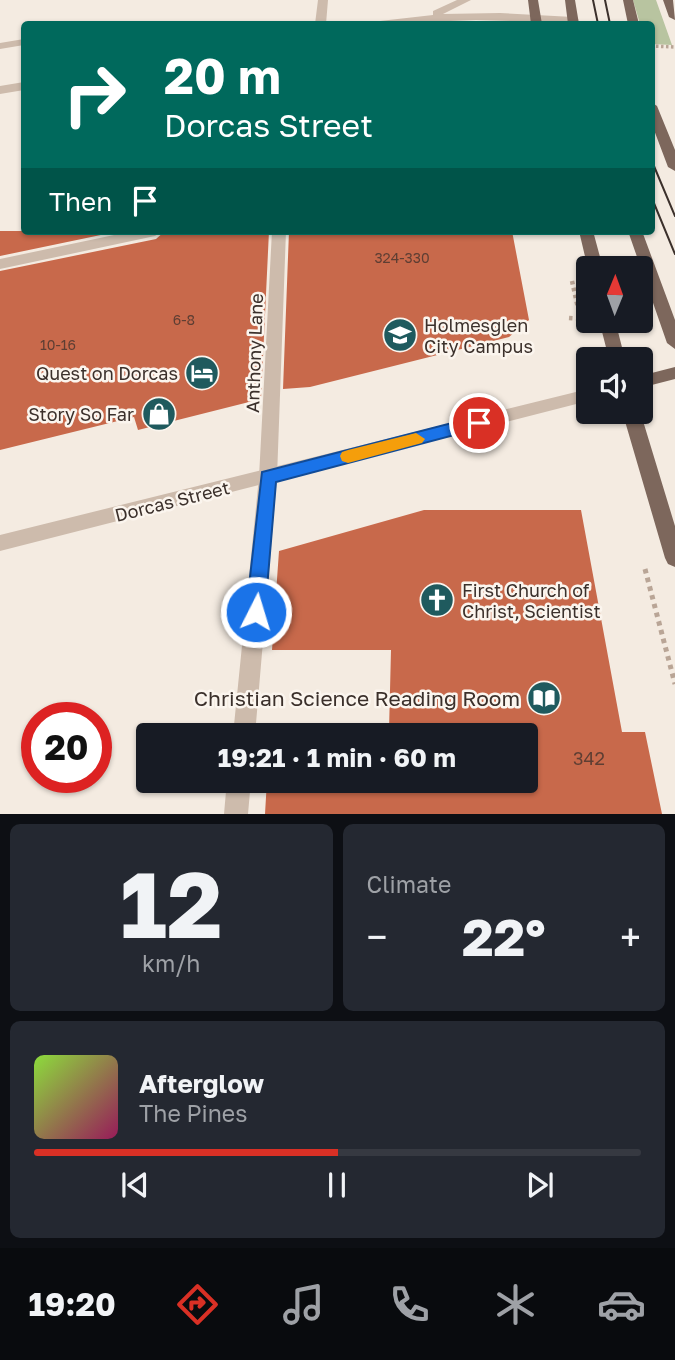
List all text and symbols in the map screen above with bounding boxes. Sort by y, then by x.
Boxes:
text: 20 m [164,46,281,105]
icon: right [49,49,140,140]
text: Dorcas Street [164,106,373,144]
icon: arrive [126,182,164,220]
text: Then [49,186,112,217]
house number: 324-330 [374,249,430,266]
north arrow [576,256,653,332]
map controls [576,256,653,424]
street label: Anthony Lane [241,293,267,413]
house number: 6-8 [173,311,195,328]
place label: Holmesglen City Campus [424,314,533,357]
school or university icon: Holmesglen City Campus [381,316,419,354]
house number: 10-16 [40,336,76,353]
button: sound [576,347,653,424]
hotel icon: Quest on Dorcas [183,354,221,392]
place label: Quest on Dorcas [36,362,178,384]
pin [449,393,509,453]
shop icon: Story So Far [140,395,178,433]
place label: Story So Far [28,403,134,425]
icon: arrive [460,404,498,442]
street label: Dorcas Street [112,476,232,526]
position arrow [219,575,293,649]
place label: First Church of Christ, Scientist [462,579,601,622]
church icon: First Church of Christ, Scientist [418,581,456,619]
library icon: Christian Science Reading Room [525,679,563,717]
place label: Christian Science Reading Room [194,685,520,711]
speed limit sign: 20 [21,702,112,793]
text: 19:21 · 1 min · 60 m [218,742,456,773]
house number: 342 [573,747,605,769]
text: 12 [120,849,222,958]
text: Climate [367,870,451,898]
text: 22° [462,905,546,967]
text: − [367,914,387,959]
text: + [620,914,641,959]
text: km/h [142,949,201,977]
text: Afterglow [139,1068,264,1099]
text: The Pines [139,1099,247,1127]
icon: previous [116,1166,154,1204]
icon: pause [318,1166,356,1204]
icon: next [521,1166,559,1204]
icon: directions [173,1280,222,1329]
icon: music [279,1280,328,1329]
icon: phone [385,1280,434,1329]
icon: climate [491,1280,540,1329]
icon: car [597,1280,646,1329]
text: 19:20 [29,1285,116,1323]

